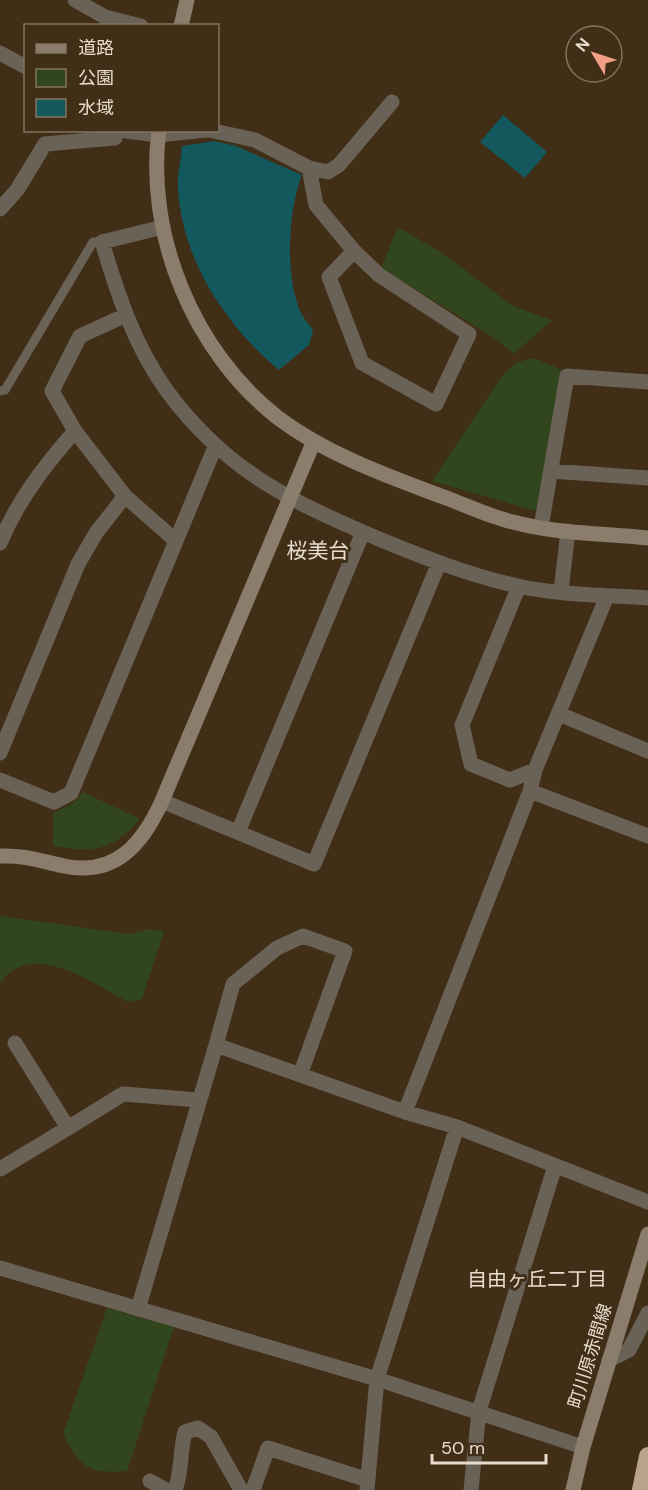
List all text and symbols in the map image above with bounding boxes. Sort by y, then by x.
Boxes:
legend [24,24,219,132]
north arrow [564,24,624,84]
text: N [571,34,595,56]
text: 道路 [78,36,114,60]
text: 公園 [78,66,114,90]
text: 水域 [78,96,114,120]
district label: 桜美台 [287,537,350,565]
district label: 自由ヶ丘二丁目 [467,1266,607,1292]
street label: 町川原赤間線 [563,1301,617,1411]
scale bar [432,1427,546,1465]
text: 50 m [441,1436,485,1460]

